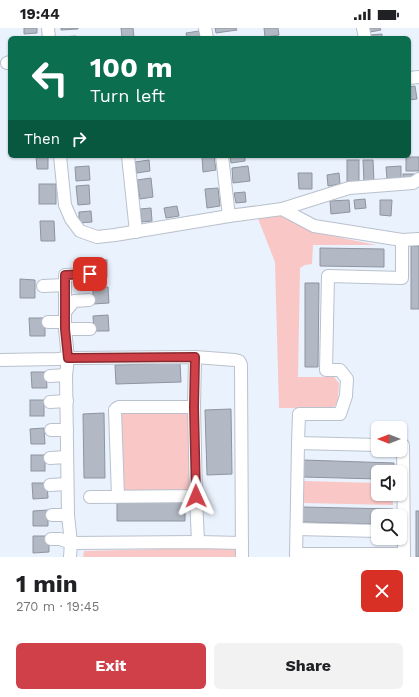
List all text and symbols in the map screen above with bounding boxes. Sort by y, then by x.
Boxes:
text: 19:44 [20,5,60,23]
text: 100 m [90,51,173,84]
icon: left [24,52,76,104]
text: Turn left [90,85,165,106]
icon: right [68,128,90,150]
text: Then [24,130,60,148]
pin [73,257,107,291]
icon: arrive [79,263,101,285]
north arrow [371,421,407,457]
map controls [371,421,407,545]
button: sound [371,465,407,501]
position arrow [175,475,217,517]
button: search [371,509,407,545]
text: 1 min [16,570,78,598]
button: close [361,570,403,612]
text: 270 m · 19:45 [16,599,99,614]
button: Exit [16,643,206,689]
button: Share [214,643,403,689]

